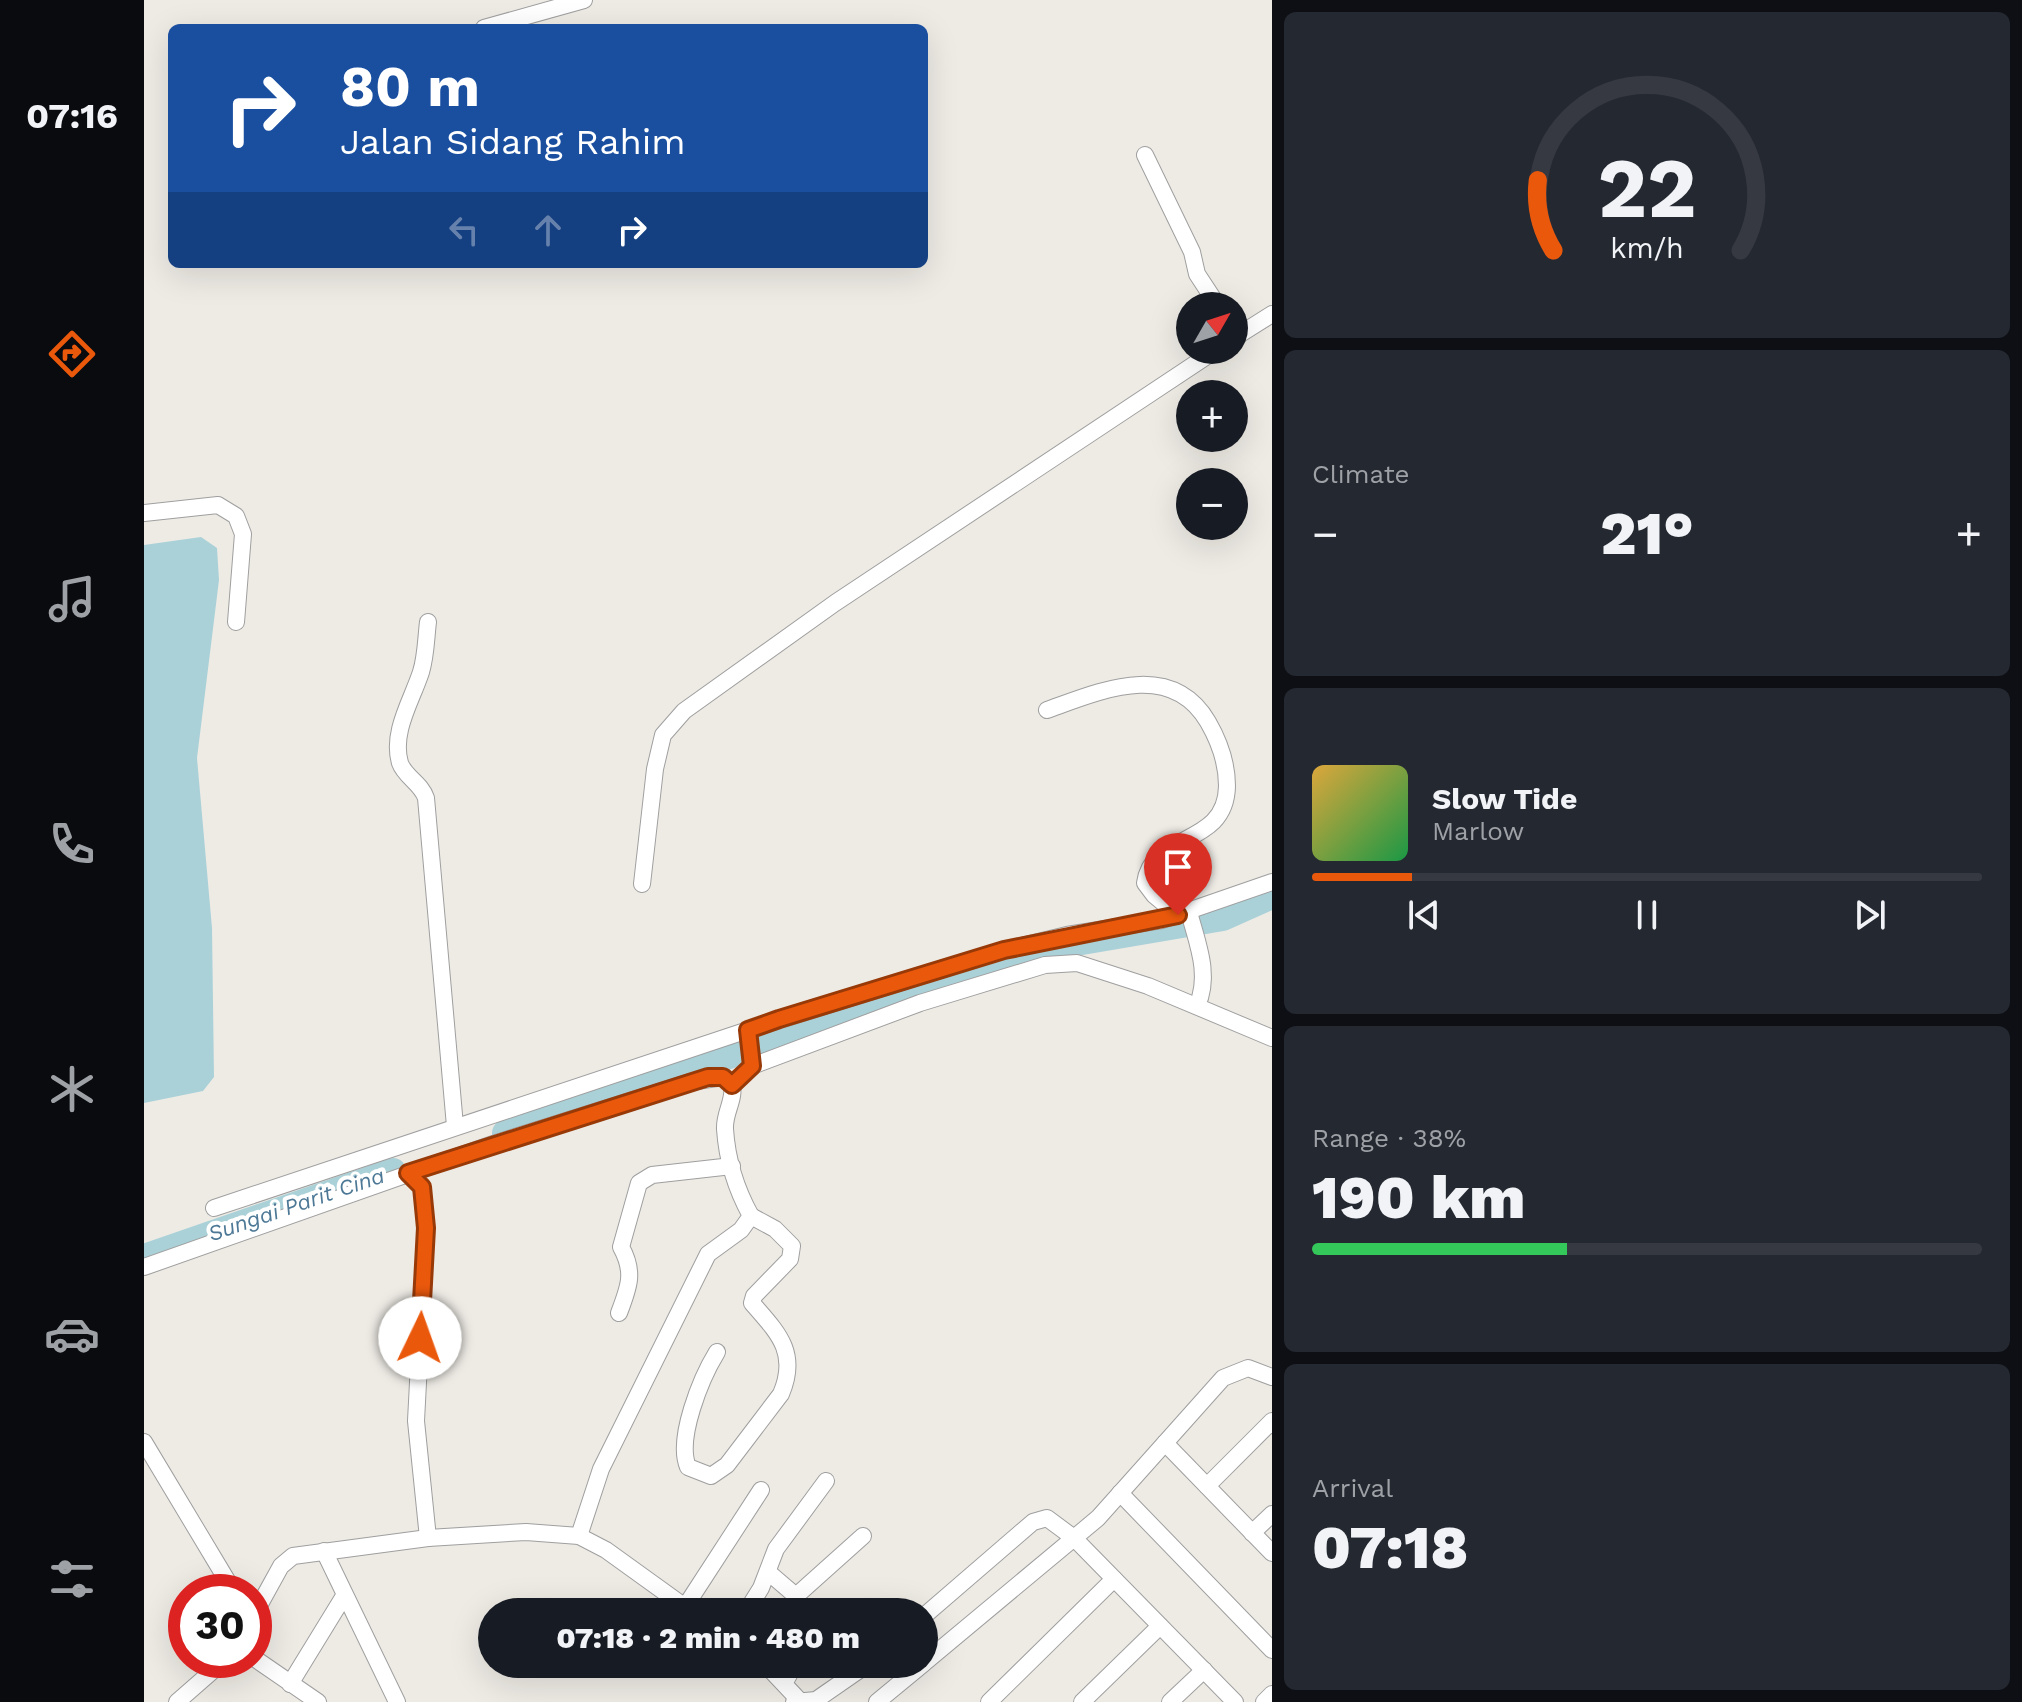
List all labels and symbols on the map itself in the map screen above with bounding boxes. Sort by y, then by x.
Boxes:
north arrow [1176,292,1248,364]
pin [1144,833,1212,915]
water label: Sungai Parit Cina [205,1163,388,1246]
position arrow [378,1296,462,1380]
speed limit sign: 30 [168,1574,272,1678]

